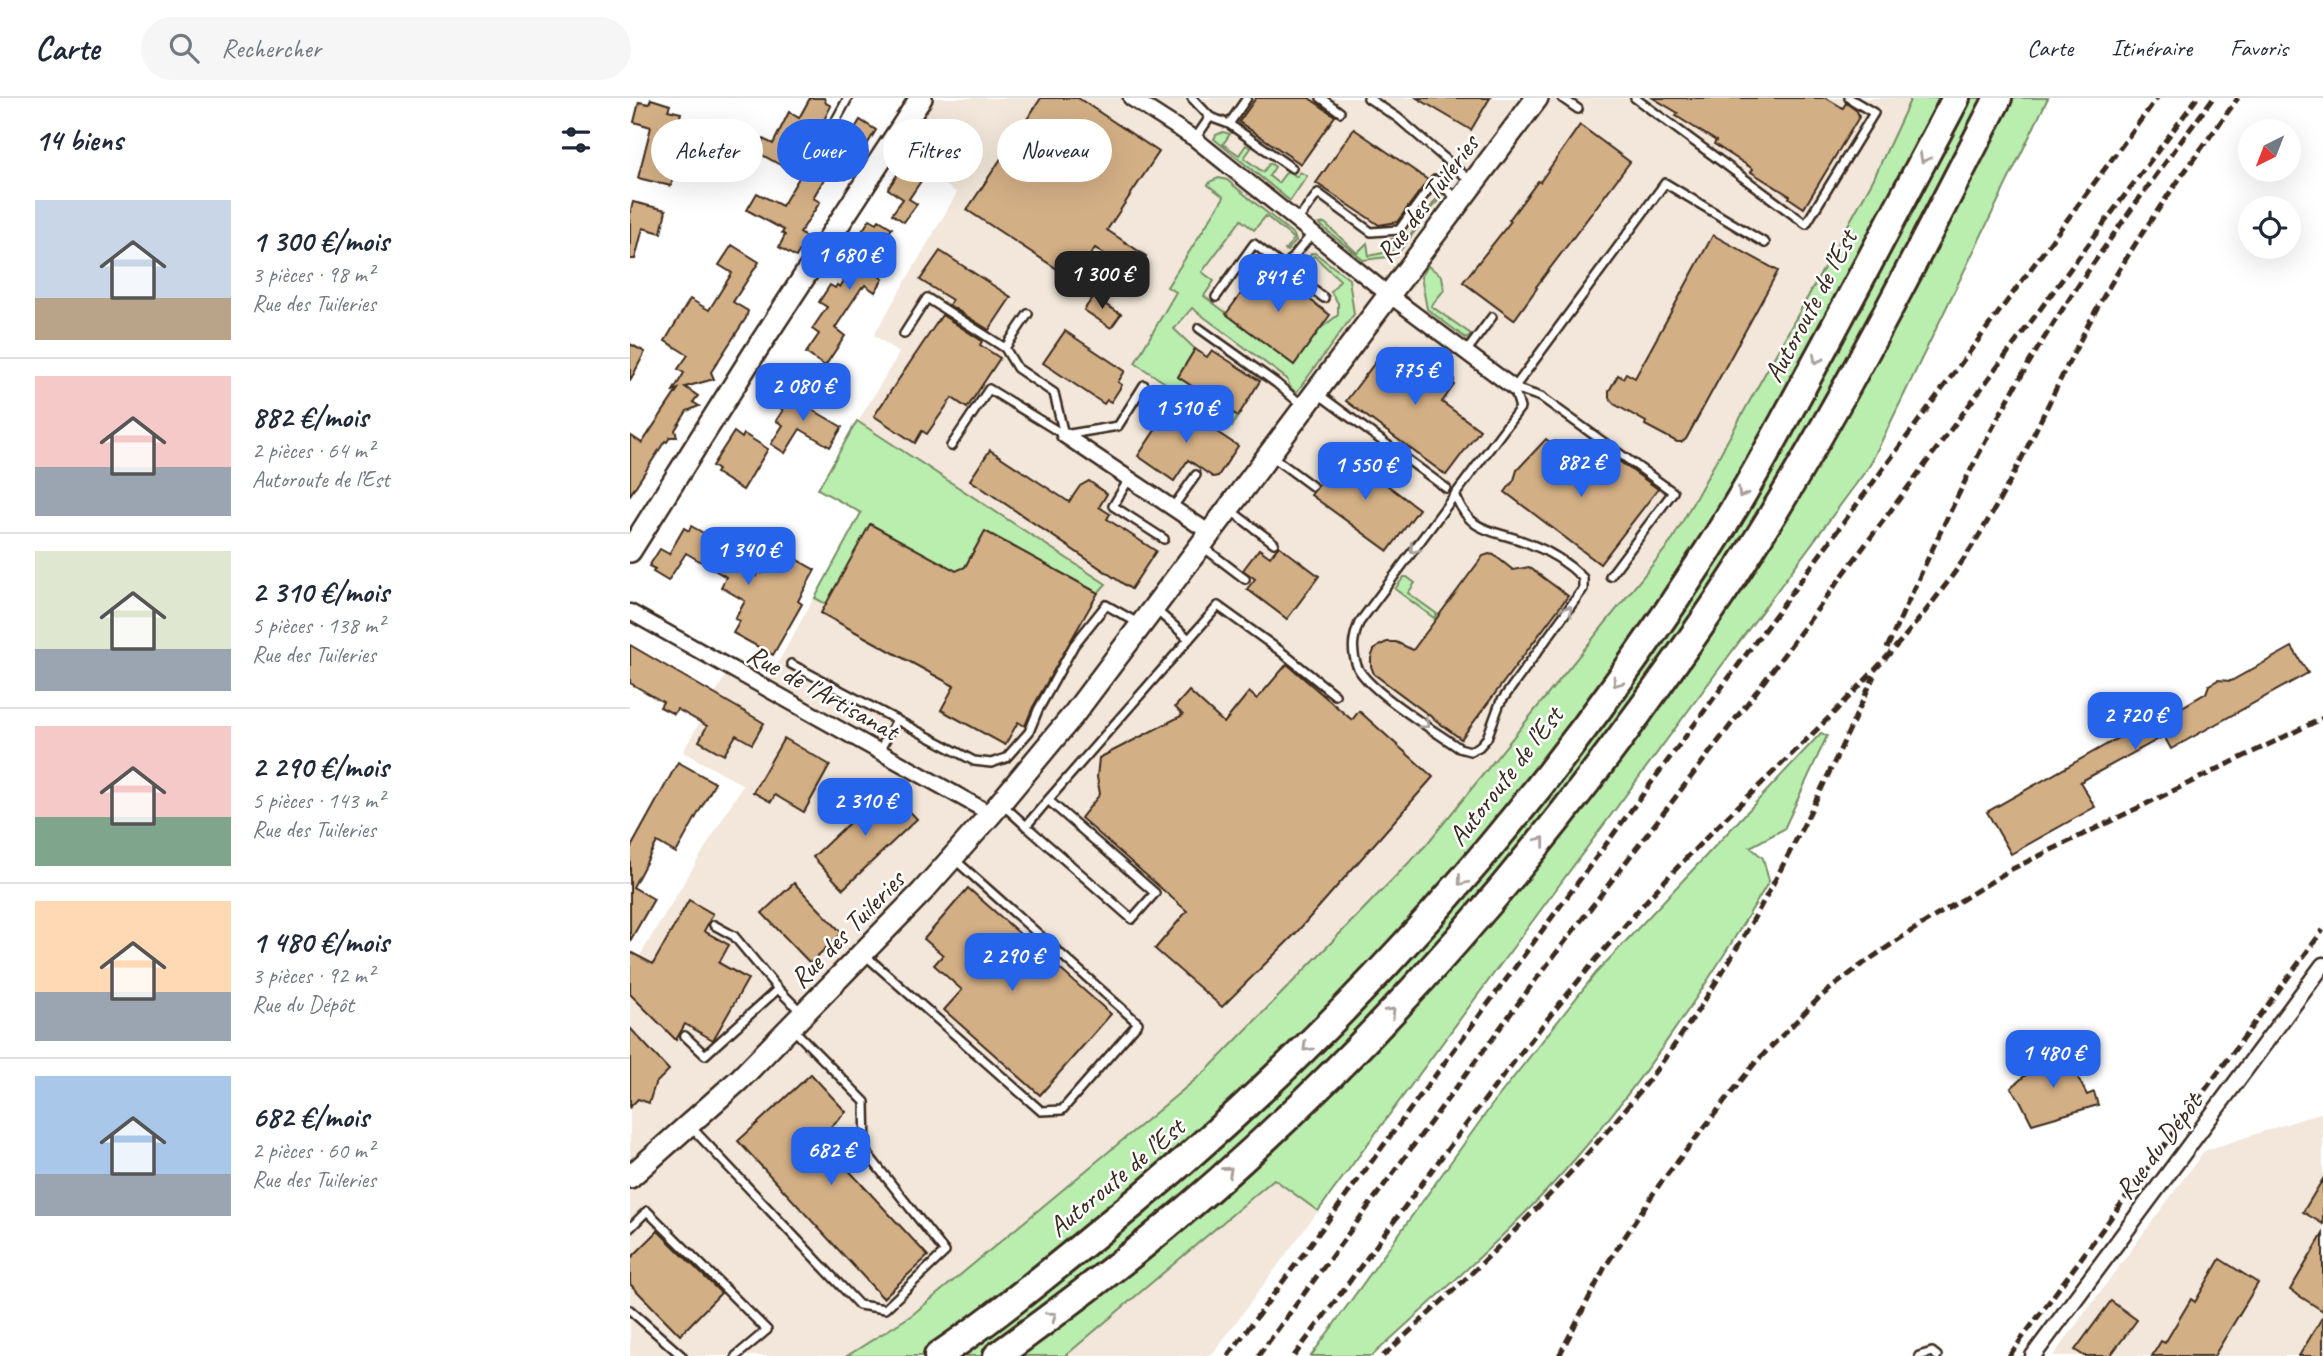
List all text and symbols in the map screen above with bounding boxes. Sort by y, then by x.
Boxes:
search box [141,17,631,80]
text: Carte [35,27,99,69]
icon: search [165,29,203,67]
text: Rechercher [221,32,321,65]
text: Carte [2027,33,2073,63]
text: Itinéraire [2111,33,2192,63]
text: Favoris [2230,33,2288,63]
chip: Acheter [651,119,763,182]
chip: Louer [777,119,869,182]
chip: Filtres [883,119,983,182]
chip: Nouveau [997,119,1112,182]
north arrow [2238,119,2301,182]
map controls [2238,119,2301,259]
text: 14 biens [35,121,123,159]
icon: filters [557,121,595,159]
street label: Rue des Tuileries [1368,125,1488,269]
one-way arrow [1919,151,1932,164]
button: locate [2238,196,2301,259]
text: 1 300 €/mois [252,222,389,260]
street label: Autoroute de l’Est [1755,222,1866,388]
icon: home [91,228,175,312]
pin: 1 680 € [784,232,914,292]
text: 1 680 € [817,240,881,269]
pin: 1 300 € [1037,252,1167,311]
pin: 841 € [1229,254,1327,314]
text: 1 300 € [1071,259,1133,288]
text: 3 pièces · 98 m² [252,260,374,289]
text: 841 € [1255,262,1301,291]
text: Rue des Tuileries [252,289,376,318]
pin: 775 € [1366,348,1464,407]
one-way arrow [1812,352,1826,365]
text: 775 € [1392,355,1438,384]
pin: 2 080 € [738,364,868,423]
text: 2 080 € [772,371,834,400]
pin: 1 510 € [1121,386,1251,445]
text: 1 510 € [1155,393,1217,422]
text: 882 €/mois [252,398,368,436]
icon: home [91,404,175,488]
text: 2 pièces · 64 m² [252,436,374,465]
pin: 882 € [1532,440,1630,499]
pin: 1 550 € [1300,442,1430,502]
text: 882 € [1558,447,1604,476]
text: 1 550 € [1334,450,1396,479]
text: Autoroute de l’Est [252,465,389,494]
one-way arrow [1738,485,1751,498]
pin: 1 340 € [683,528,813,587]
text: 1 340 € [717,535,779,564]
one-way arrow [1410,541,1423,554]
text: 2 310 €/mois [252,573,389,611]
icon: home [91,579,175,663]
one-way arrow [1560,605,1572,618]
text: 5 pièces · 138 m² [252,611,384,640]
street label: Rue de l'Artisanat [741,636,907,749]
text: Rue des Tuileries [252,640,376,669]
one-way arrow [1613,674,1625,687]
pin: 2 720 € [2070,692,2200,752]
street label: Autoroute de l’Est [1440,697,1572,853]
text: 2 720 € [2104,700,2166,729]
one-way arrow [1417,716,1430,728]
text: 2 290 €/mois [252,748,388,786]
icon: home [91,754,175,838]
pin: 2 310 € [800,778,930,838]
text: 5 pièces · 143 m² [252,786,384,815]
text: 2 310 € [834,786,896,815]
text: Rue des Tuileries [252,815,376,844]
one-way arrow [1532,837,1545,849]
street label: Rue des Tuileries [782,861,914,995]
one-way arrow [1458,873,1470,886]
text: 1 480 €/mois [252,923,389,961]
icon: home [91,929,175,1013]
pin: 2 290 € [947,934,1077,993]
text: 2 290 € [981,941,1043,970]
text: 3 pièces · 92 m² [252,961,374,990]
text: Rue du Dépôt [252,990,354,1019]
one-way arrow [1382,1007,1395,1020]
pin: 1 480 € [1988,1030,2118,1090]
text: 1 480 € [2022,1038,2084,1067]
one-way arrow [1302,1039,1315,1052]
street label: Rue du Dépôt [2107,1084,2211,1206]
text: 682 €/mois [252,1098,369,1136]
icon: home [91,1104,175,1188]
street label: Autoroute de l’Est [1041,1108,1193,1244]
pin: 682 € [782,1128,880,1187]
text: 682 € [807,1135,855,1164]
text: 2 pièces · 60 m² [252,1136,374,1165]
text: Rue des Tuileries [252,1165,376,1194]
one-way arrow [1220,1167,1233,1179]
one-way arrow [1045,1311,1057,1324]

